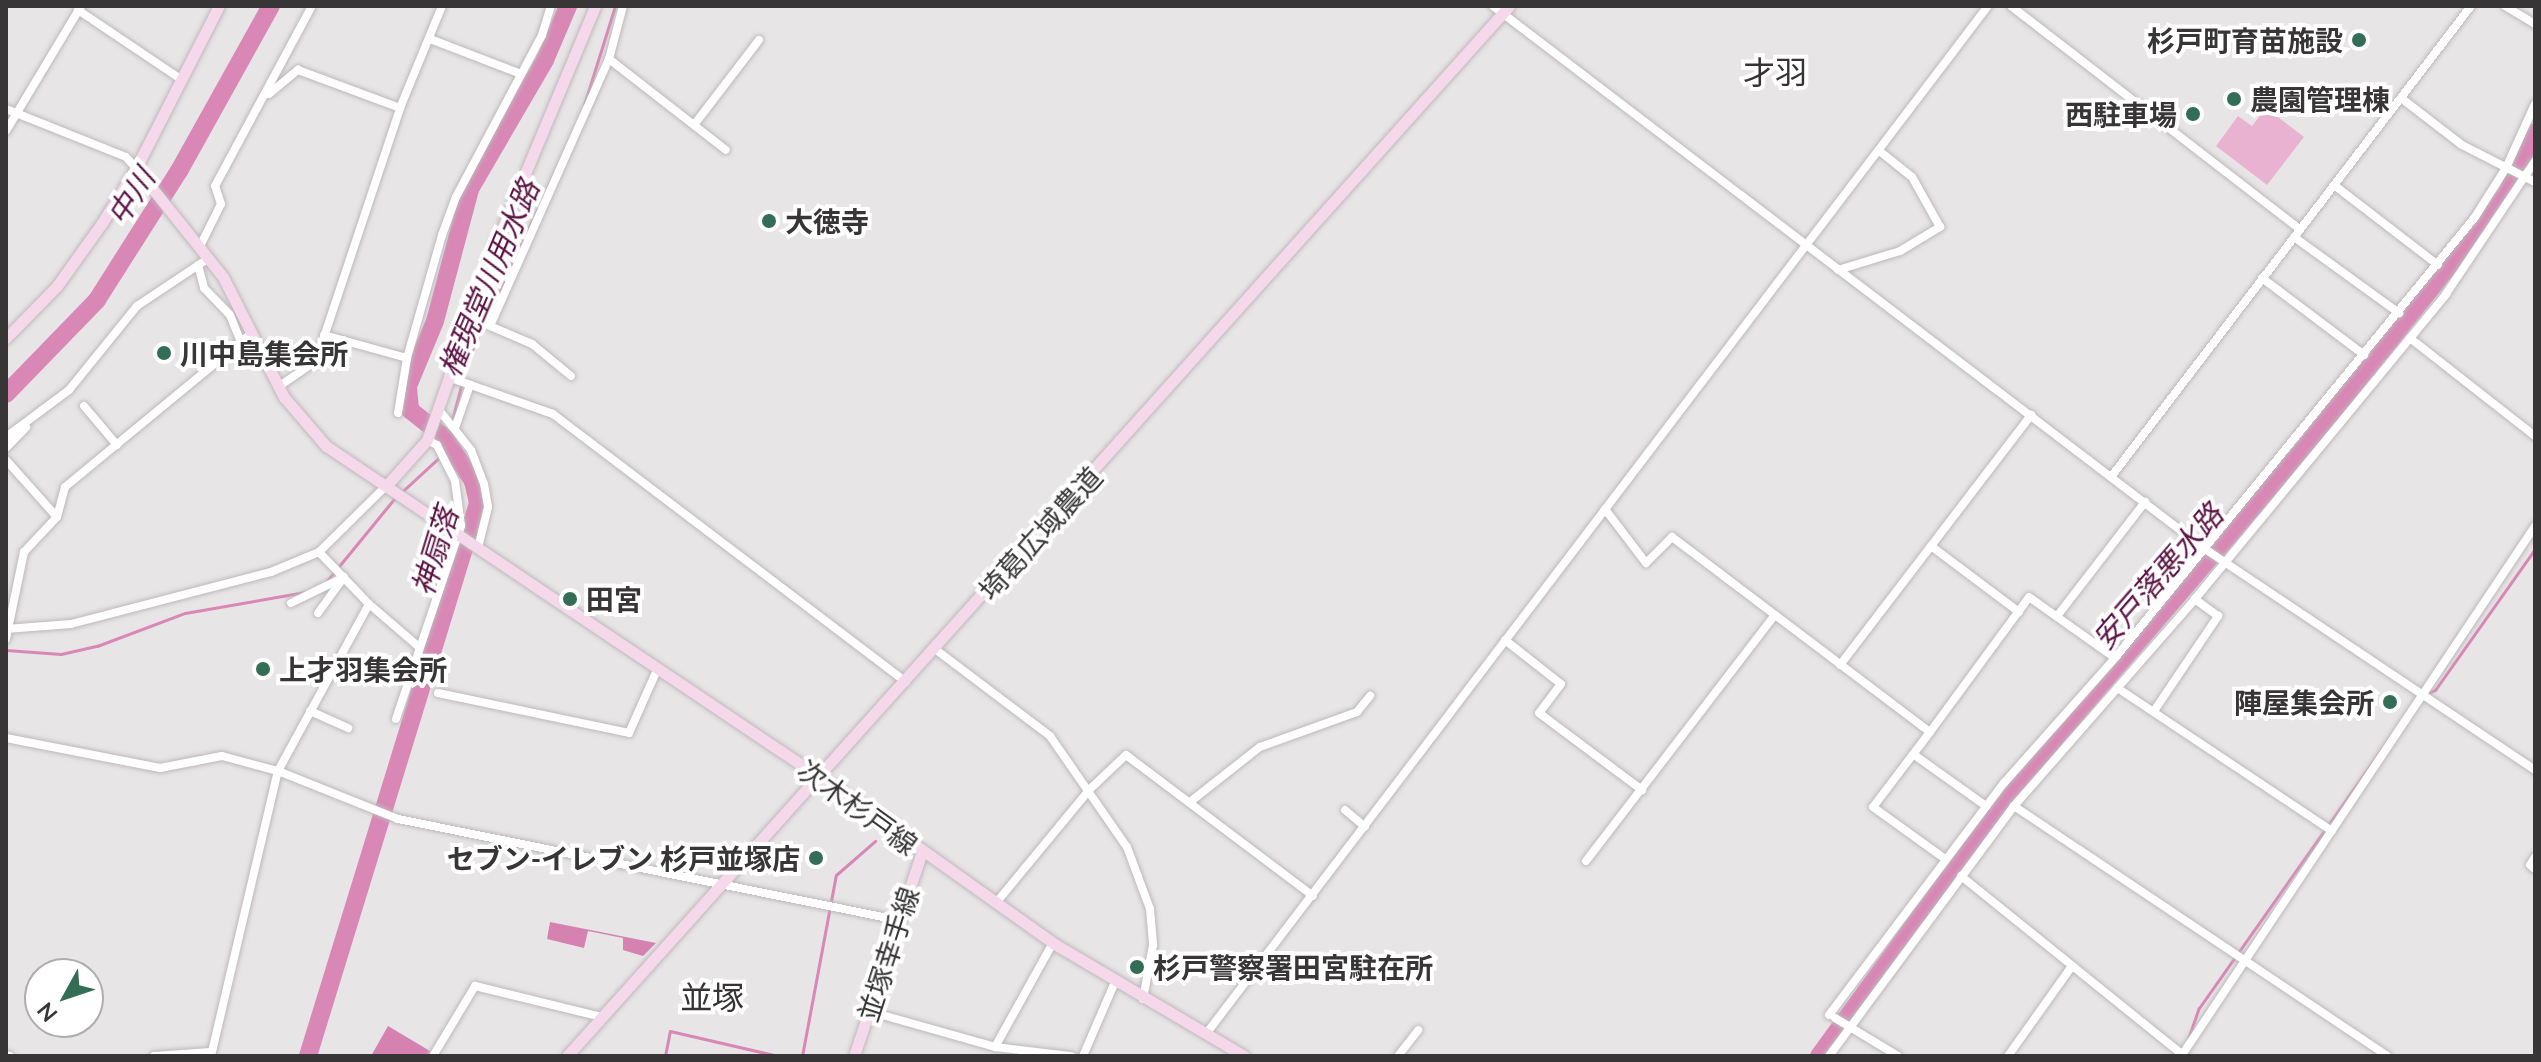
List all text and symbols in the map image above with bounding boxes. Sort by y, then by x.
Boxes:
place label: 杉戸町育苗施設 [2147,23,2343,57]
marker: 杉戸町育苗施設 [2350,31,2368,49]
district label: 才羽 [1743,53,1807,91]
place label: 農園管理棟 [2250,82,2390,116]
marker: 農園管理棟 [2225,90,2243,108]
place label: 西駐車場 [2065,97,2177,131]
marker: 西駐車場 [2184,105,2202,123]
water label: 中川 [99,161,161,231]
water label: 権現堂川用水路 [430,174,546,382]
place label: 大徳寺 [785,204,869,238]
marker: 大徳寺 [760,212,778,230]
place label: 川中島集会所 [180,336,348,370]
marker: 川中島集会所 [155,344,173,362]
street label: 埼葛広域農道 [971,459,1109,607]
water label: 安戸落悪水路 [2084,496,2230,656]
water label: 神扇落 [404,503,464,599]
place label: 田宮 [586,582,642,616]
marker: 田宮 [561,590,579,608]
place label: 上才羽集会所 [279,652,447,686]
marker: 上才羽集会所 [254,660,272,678]
place label: 陣屋集会所 [2234,685,2374,719]
marker: 陣屋集会所 [2381,693,2399,711]
street label: 次木杉戸線 [791,752,925,862]
place label: セブン-イレブン 杉戸並塚店 [447,841,800,875]
marker: セブン-イレブン 杉戸並塚店 [807,849,825,867]
street label: 並塚幸手線 [850,882,926,1026]
place label: 杉戸警察署田宮駐在所 [1153,950,1433,984]
north arrow [24,958,104,1038]
marker: 杉戸警察署田宮駐在所 [1128,958,1146,976]
district label: 並塚 [680,978,744,1016]
text: N [31,997,63,1028]

